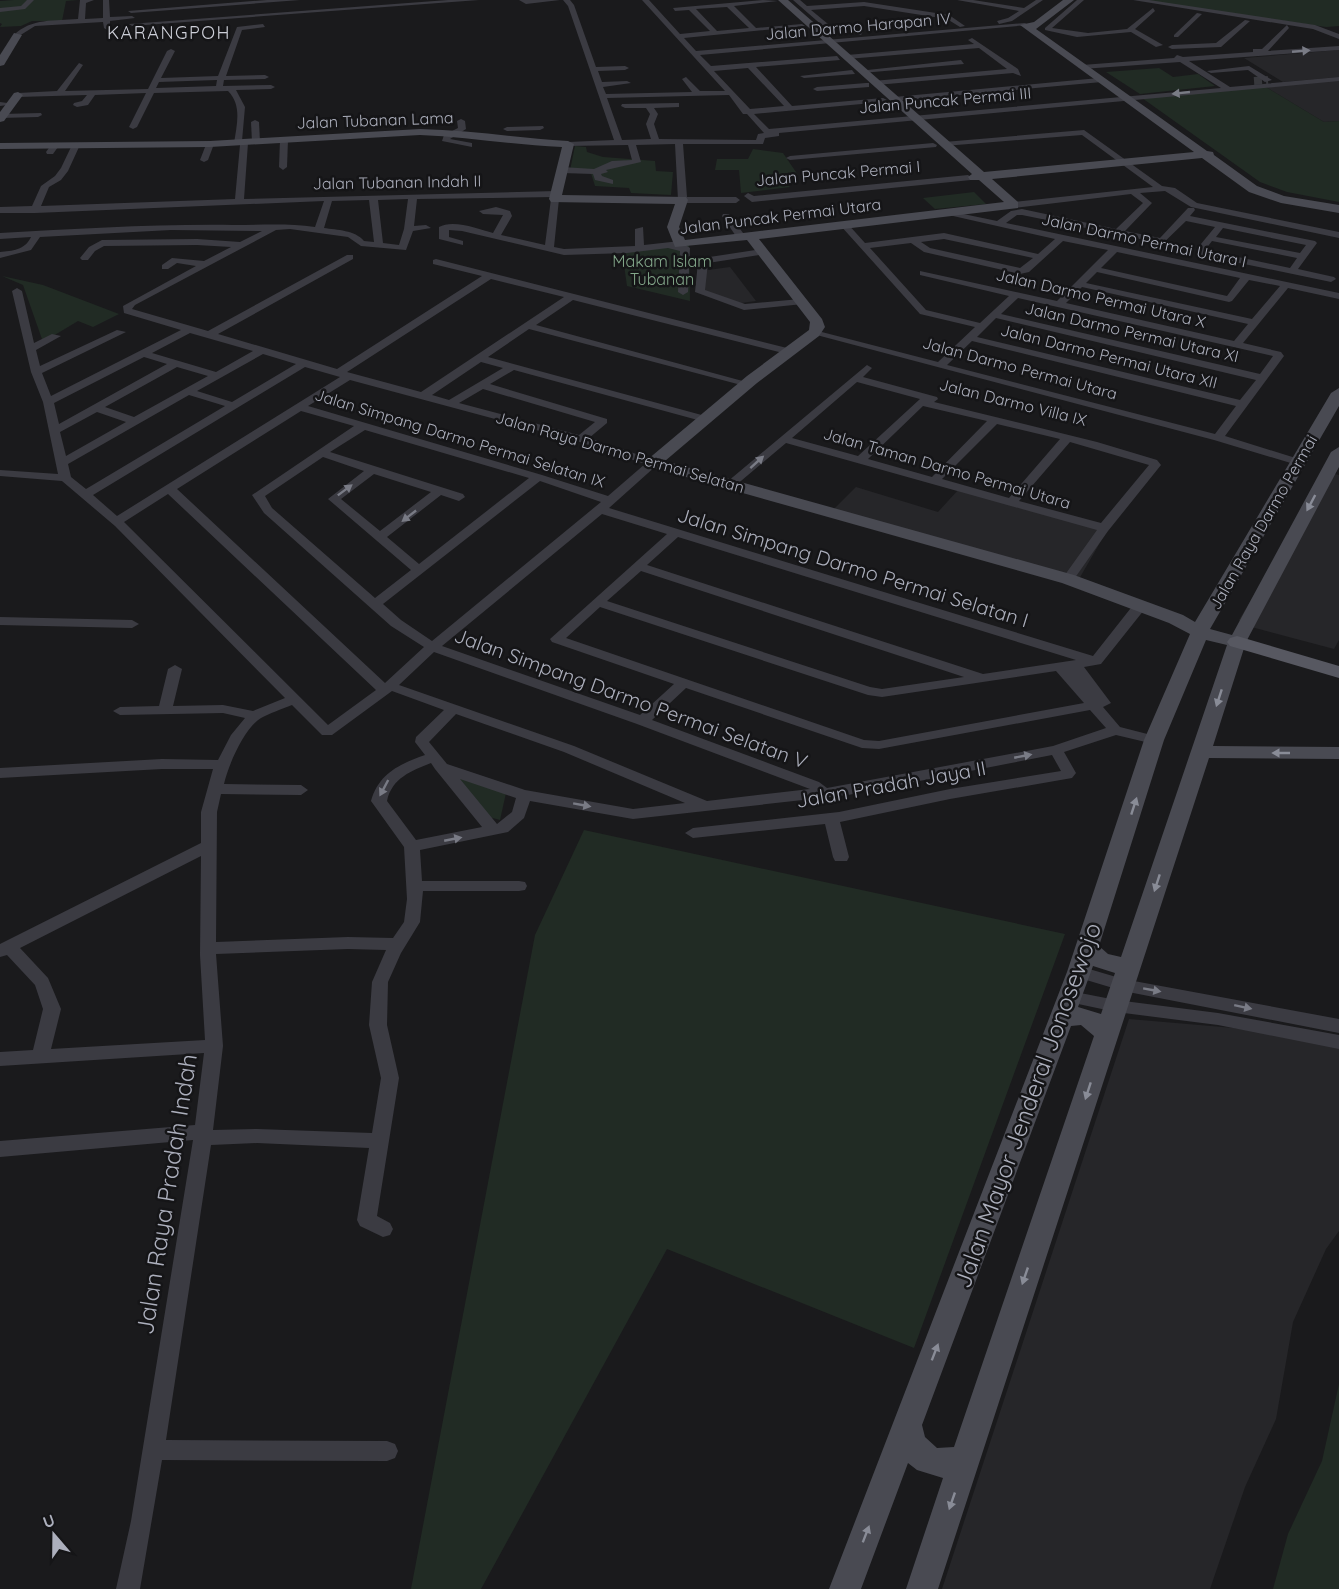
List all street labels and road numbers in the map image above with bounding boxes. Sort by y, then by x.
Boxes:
street label: Jalan Darmo Harapan IV [764,8,952,44]
street label: Jalan Puncak Permai III [858,82,1032,118]
street label: Jalan Tubanan Lama [296,107,454,133]
street label: Jalan Puncak Permai I [755,156,921,190]
street label: Jalan Tubanan Indah II [312,171,482,193]
street label: Jalan Puncak Permai Utara [678,194,882,238]
street label: Jalan Darmo Permai Utara I [1040,208,1248,272]
street label: Jalan Darmo Permai Utara X [994,264,1208,332]
street label: Jalan Darmo Permai Utara XI [1023,298,1241,366]
street label: Jalan Darmo Permai Utara XII [999,320,1219,392]
street label: Jalan Darmo Permai Utara [921,333,1119,403]
street label: Jalan Darmo Villa IX [937,374,1089,430]
street label: Jalan Simpang Darmo Permai Selatan IX [313,384,608,492]
street label: Jalan Raya Darmo Permai Selatan [493,407,747,497]
street label: Jalan Taman Darmo Permai Utara [821,423,1073,513]
street label: Jalan Raya Darmo Permai [1205,431,1321,613]
street label: Jalan Simpang Darmo Permai Selatan I [674,502,1032,632]
street label: Jalan Simpang Darmo Permai Selatan V [451,622,811,774]
street label: Jalan Pradah Jaya II [794,755,988,813]
street label: Jalan Mayor Jenderal Jonosewojo [947,918,1107,1292]
street label: Jalan Raya Pradah Indah [129,1051,203,1337]

